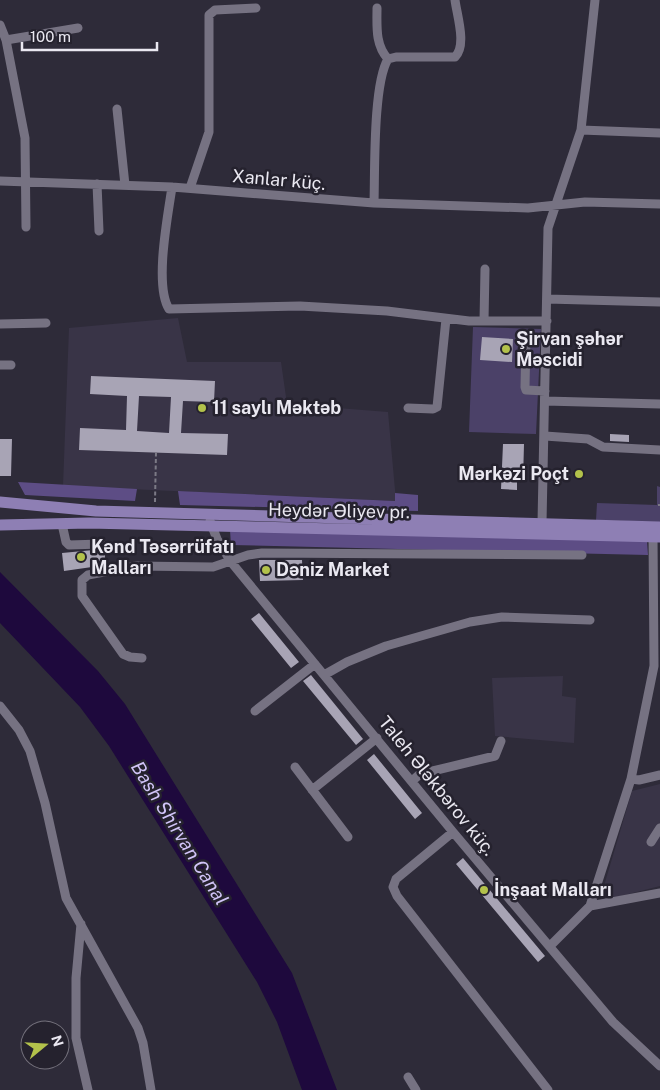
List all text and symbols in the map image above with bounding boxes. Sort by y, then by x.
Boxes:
scale bar [22,20,158,52]
text: 100 m [30,28,71,45]
street label: Xanlar küç. [232,165,327,194]
place label: Şirvan şəhər Məscidi [516,328,624,370]
marker: Şirvan şəhər Məscidi [500,343,512,355]
place label: 11 saylı Məktəb [212,397,341,418]
marker: 11 saylı Məktəb [196,402,208,414]
place label: Mərkəzi Poçt [458,463,569,484]
marker: Mərkəzi Poçt [573,468,585,480]
street label: Heydər Əliyev pr. [268,499,410,522]
place label: Kənd Təsərrüfatı Malları [91,536,234,578]
marker: Kənd Təsərrüfatı Malları [75,551,87,563]
place label: Dəniz Market [276,559,389,580]
marker: Dəniz Market [260,564,272,576]
street label: Taleh Ələkbərov küç. [375,712,500,860]
water label: Bash Shirvan Canal [127,757,233,909]
place label: İnşaat Malları [494,878,612,900]
marker: İnşaat Malları [478,884,490,896]
north arrow [20,1020,70,1070]
text: N [48,1033,67,1049]

